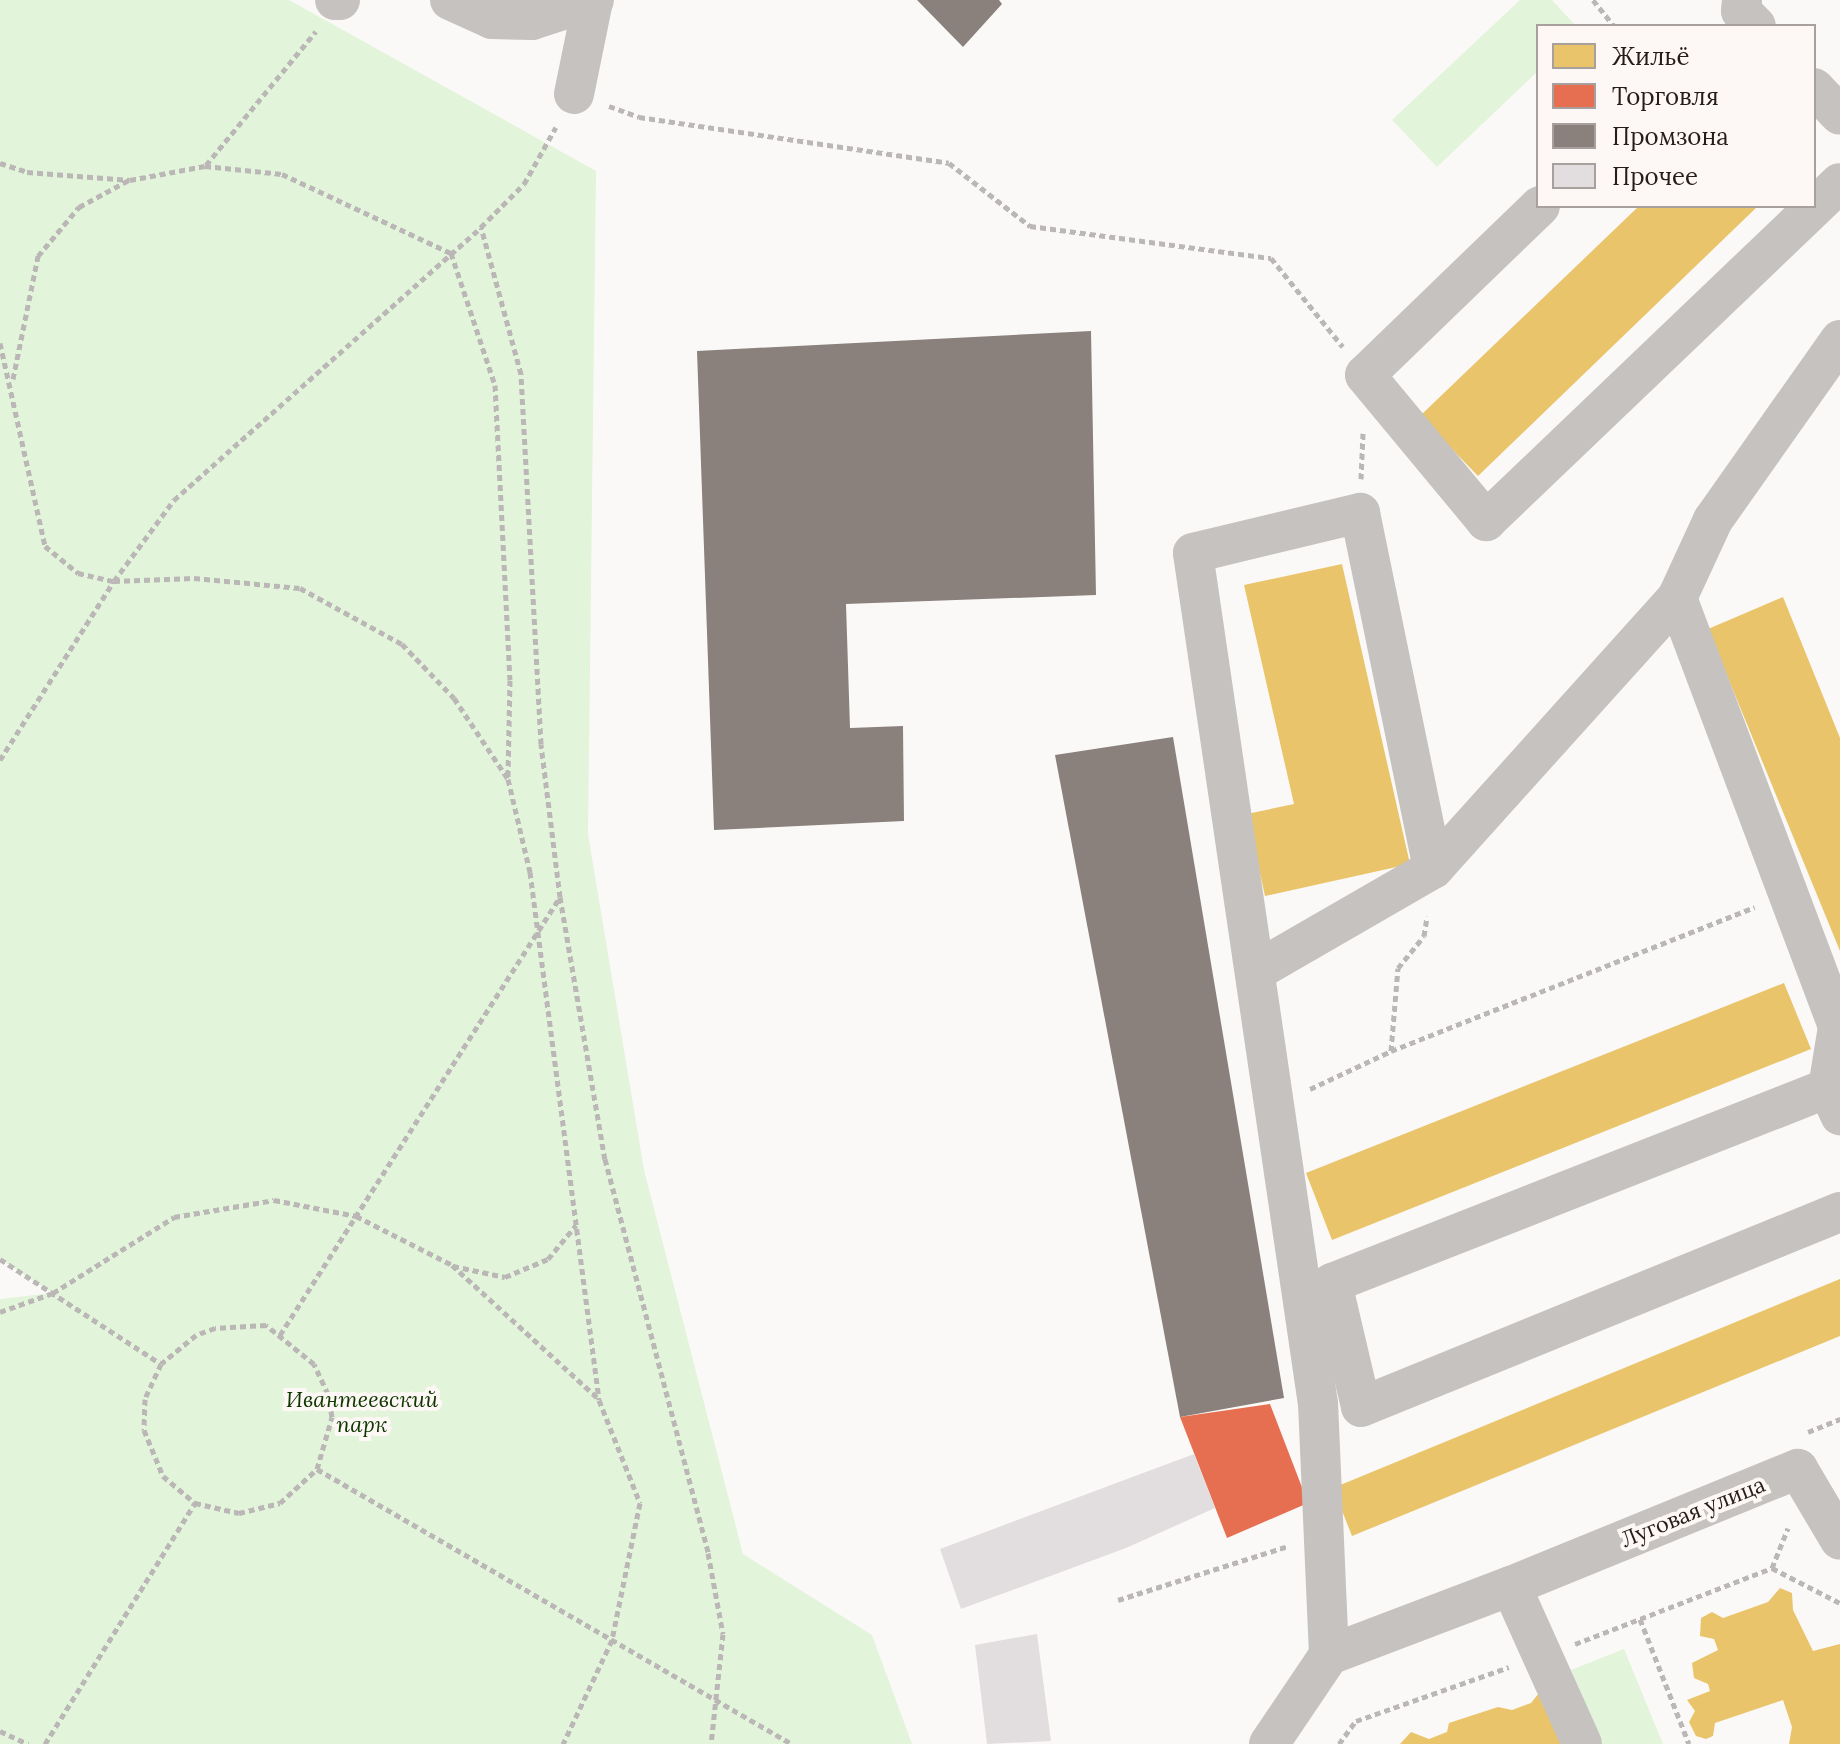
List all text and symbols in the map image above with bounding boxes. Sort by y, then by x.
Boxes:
legend [1536,24,1816,208]
text: Жильё [1612,41,1690,72]
text: Торговля [1612,81,1719,112]
text: Промзона [1612,121,1729,152]
text: Прочее [1612,161,1698,192]
park label: Ивантеевский парк [286,1386,438,1438]
street label: Луговая улица [1617,1471,1769,1553]

